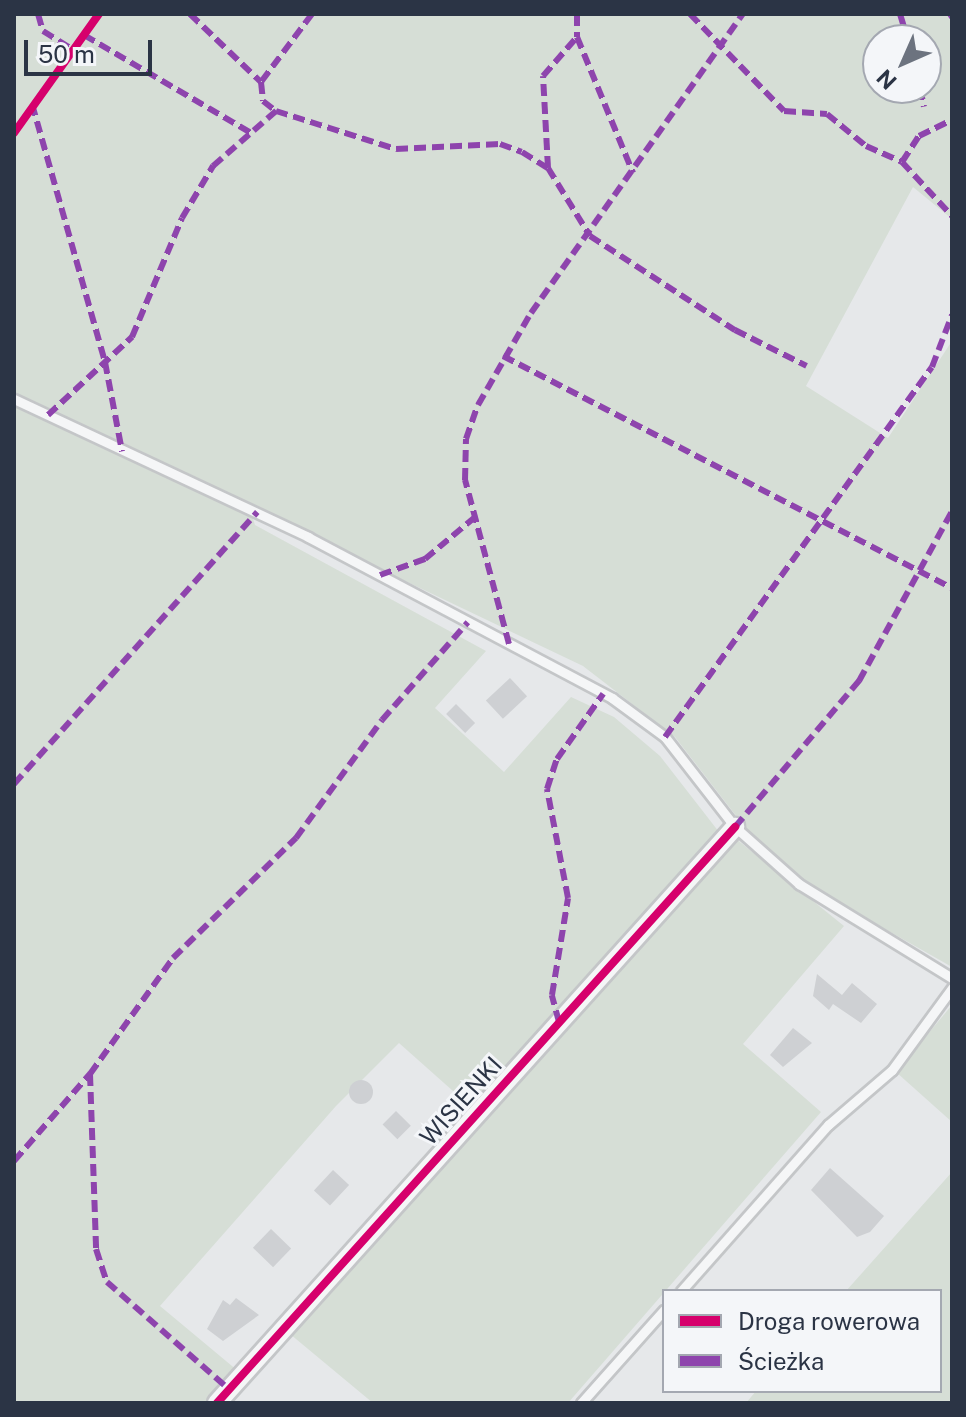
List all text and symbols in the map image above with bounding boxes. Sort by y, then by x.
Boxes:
scale bar [28,24,156,74]
north arrow [862,24,942,104]
text: 50 m [38,40,95,68]
text: N [871,64,902,95]
street label: WISIENKI [414,1051,508,1151]
legend [662,1289,942,1393]
text: Droga rowerowa [738,1307,920,1335]
text: Ścieżka [738,1347,824,1375]

